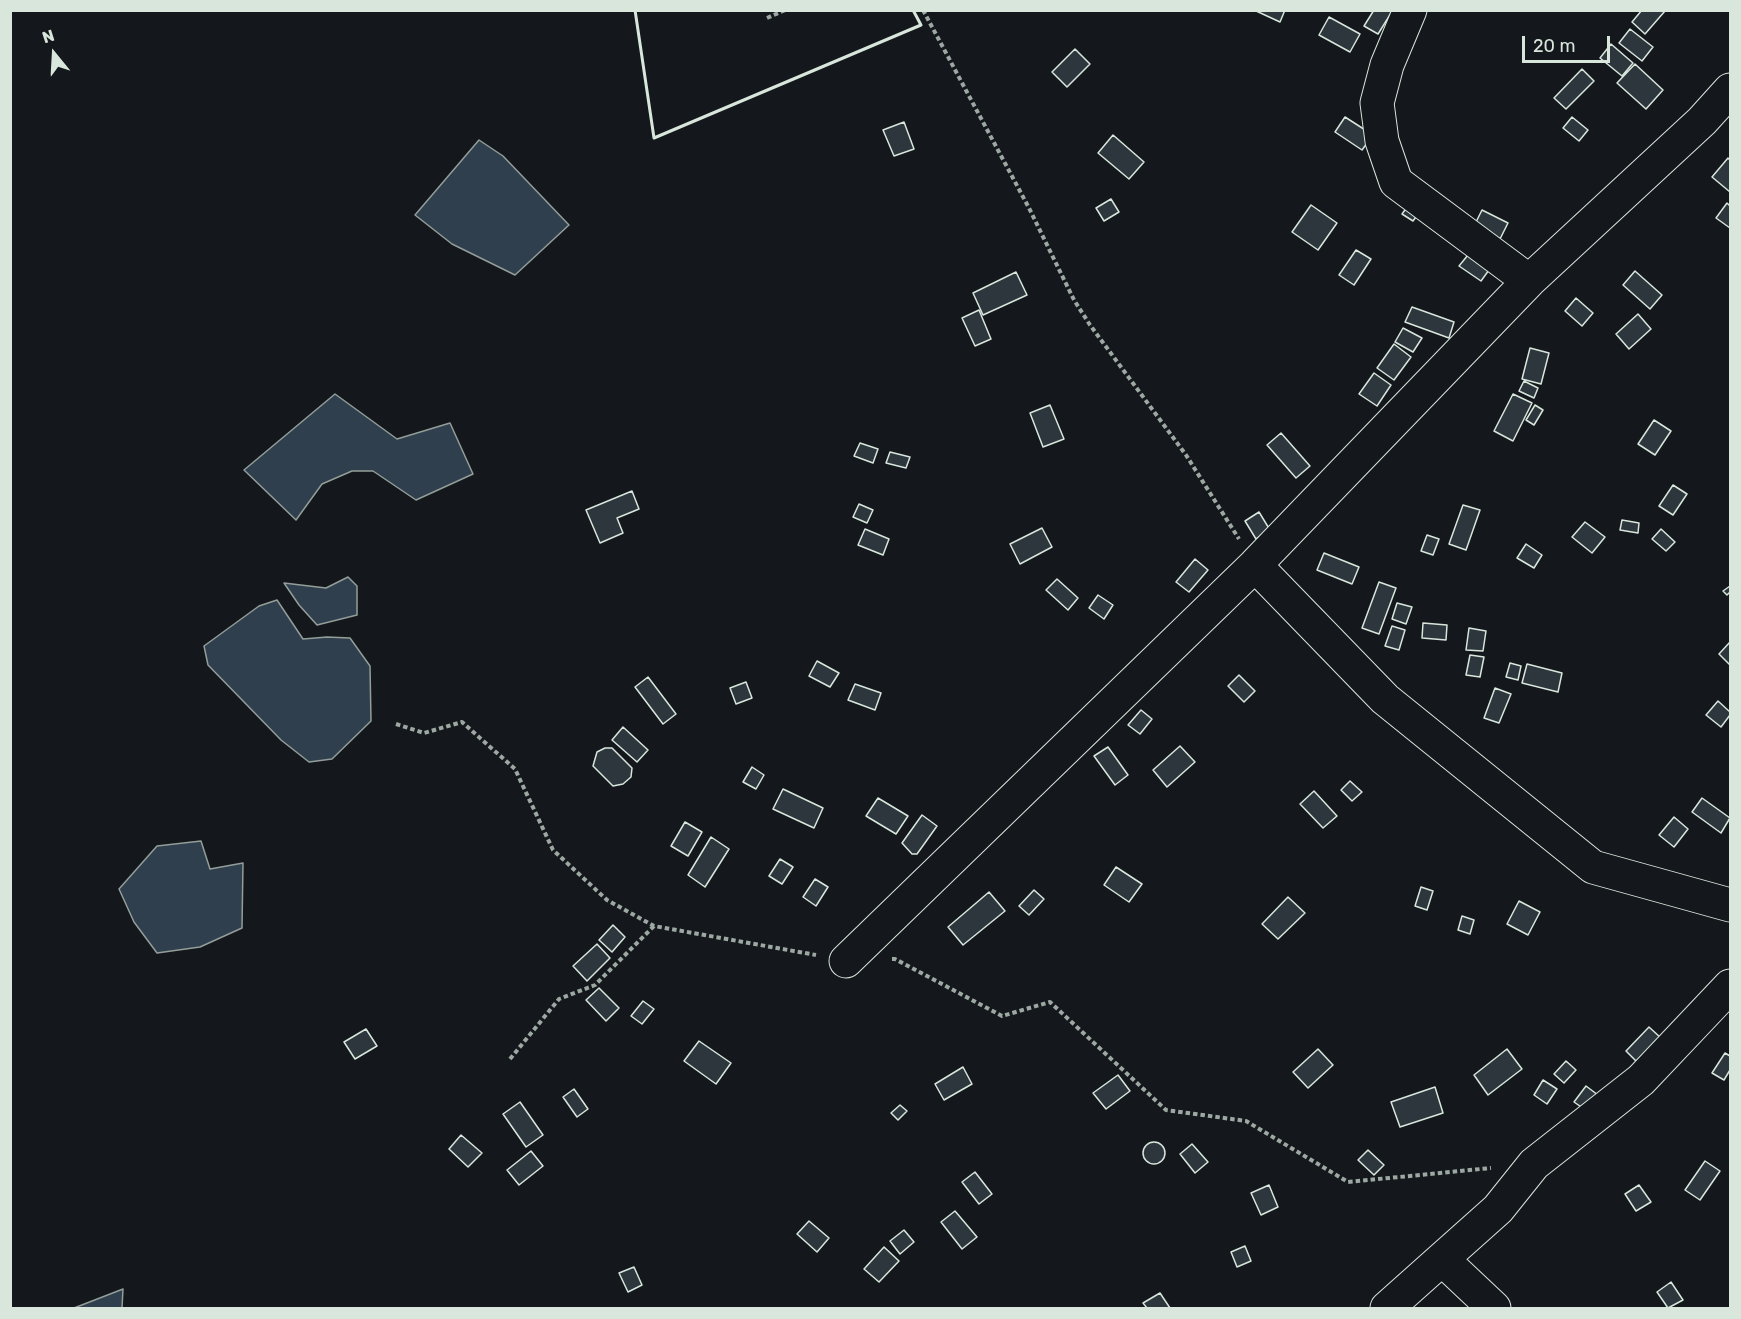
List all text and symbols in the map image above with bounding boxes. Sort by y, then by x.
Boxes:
north arrow [24,24,84,84]
scale bar [1525,24,1614,62]
text: N [40,26,57,47]
text: 20 m [1533,35,1575,57]

